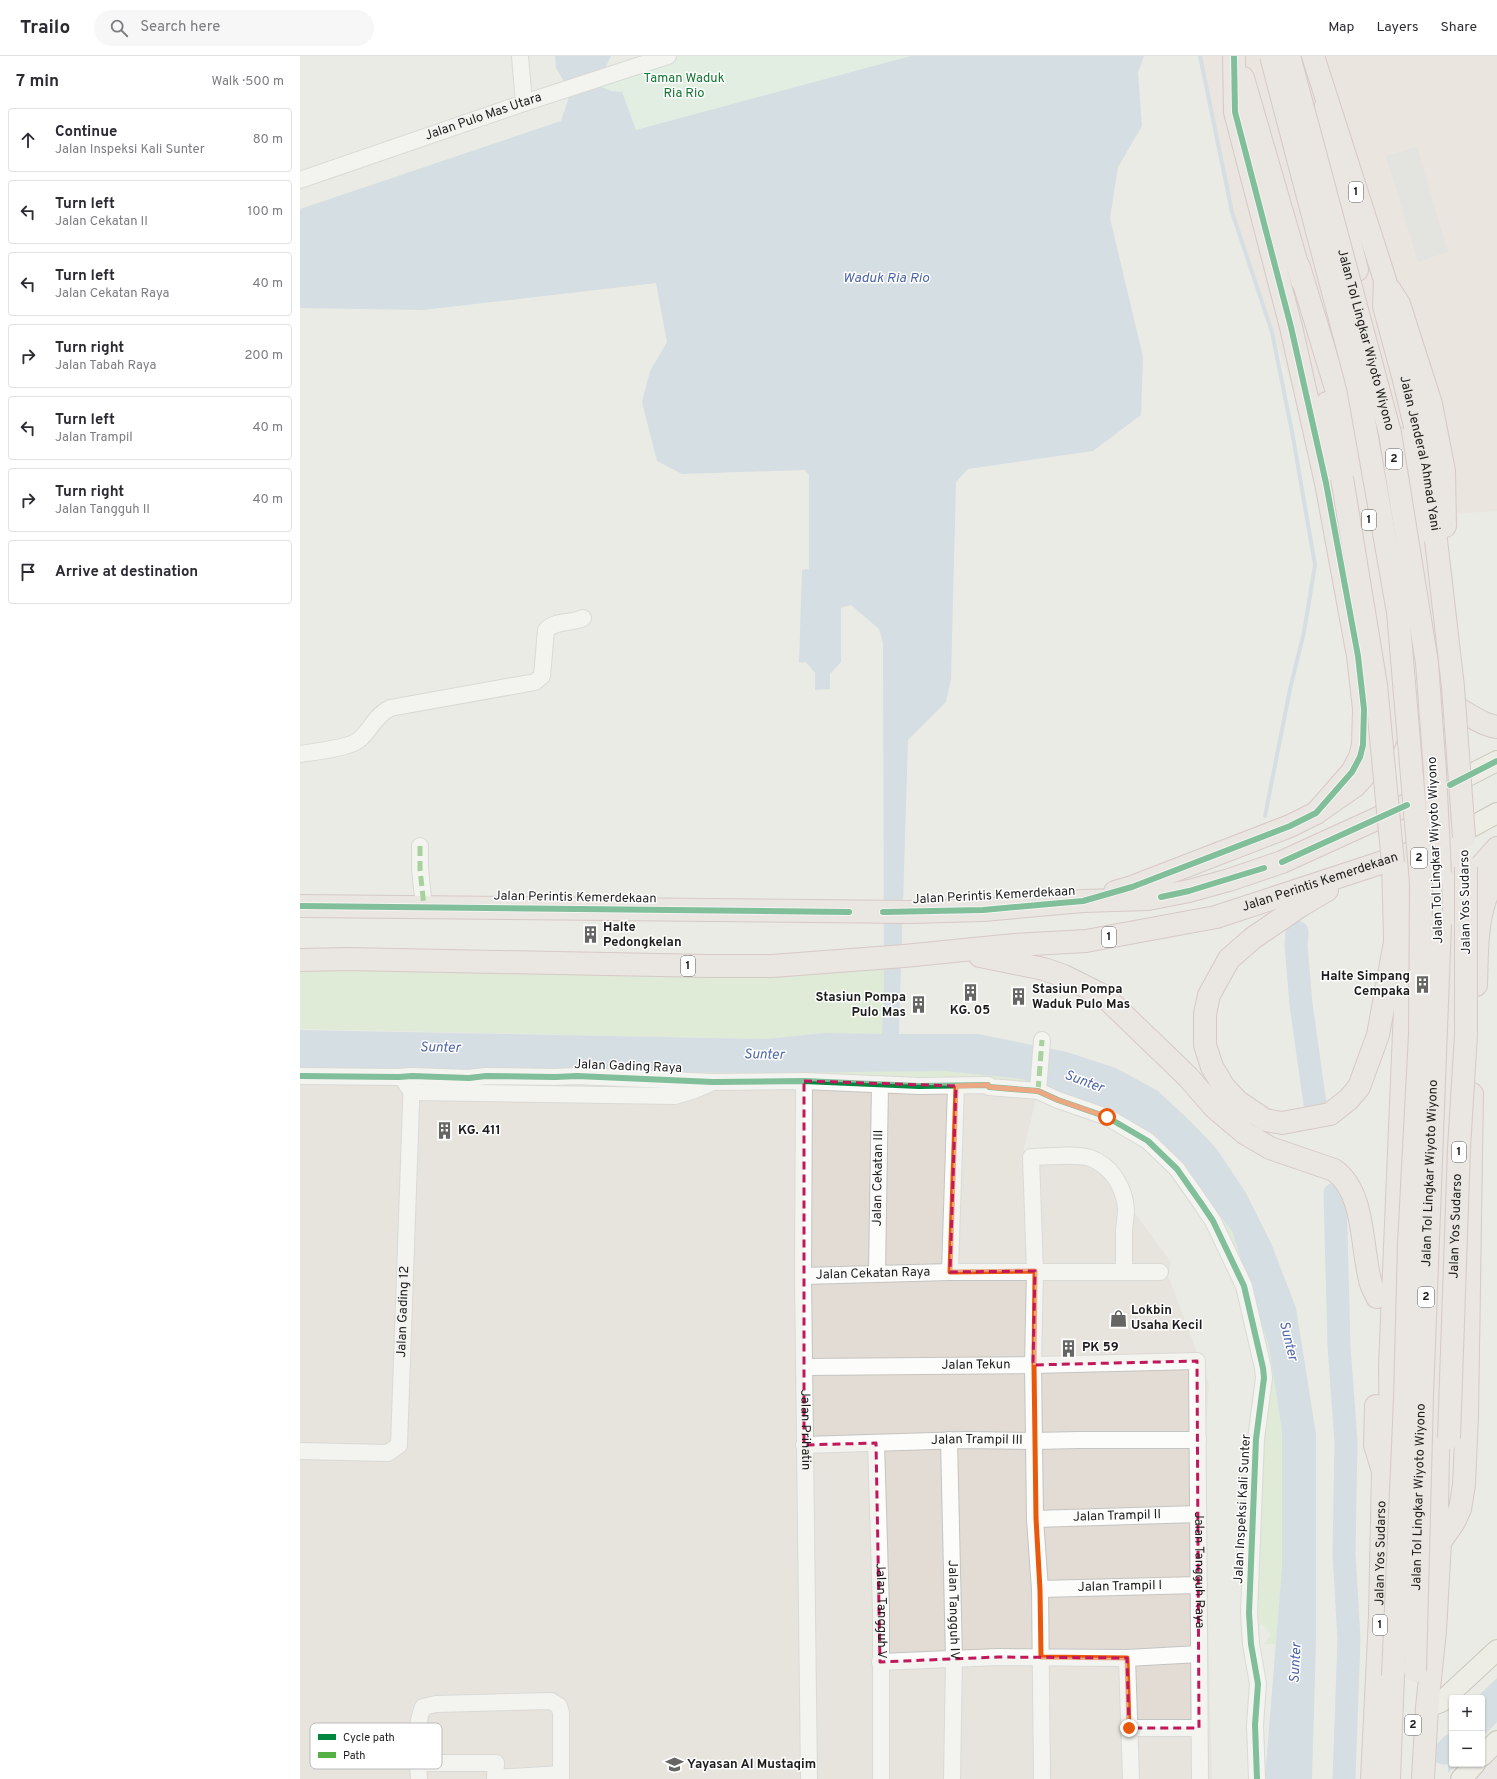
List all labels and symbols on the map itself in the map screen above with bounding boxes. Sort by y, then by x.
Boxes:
park label: Taman Waduk Ria Rio [643,71,725,102]
street label: Jalan Pulo Mas Utara [423,90,544,144]
road number: 1 [1349,182,1363,202]
street label: Jalan Tol Lingkar Wiyoto Wiyono [1333,247,1397,433]
water label: Waduk Ria Rio [843,270,930,287]
street label: Jalan Jenderal Ahmad Yani [1395,374,1443,532]
road number: 2 [1386,449,1402,469]
road number: 1 [1362,510,1376,530]
street label: Jalan Tol Lingkar Wiyoto Wiyono [1425,756,1447,944]
road number: 2 [1411,848,1427,868]
street label: Jalan Yos Sudarso [1457,849,1475,955]
street label: Jalan Perintis Kemerdekaan [1240,850,1400,916]
street label: Jalan Perintis Kemerdekaan [912,884,1076,908]
street label: Jalan Perintis Kemerdekaan [493,889,657,907]
place label: Halte Pedongkelan [603,920,682,951]
building icon: Halte Pedongkelan [580,925,600,945]
road number: 1 [1102,927,1116,947]
road number: 1 [681,956,695,976]
place label: Halte Simpang Cempaka [1321,969,1410,1000]
building icon: Halte Simpang Cempaka [1413,974,1433,994]
building icon: KG. 05 [960,982,980,1002]
place label: Stasiun Pompa Waduk Pulo Mas [1032,982,1130,1013]
building icon: Stasiun Pompa Waduk Pulo Mas [1009,987,1029,1007]
place label: Stasiun Pompa Pulo Mas [815,990,906,1021]
building icon: Stasiun Pompa Pulo Mas [909,995,929,1015]
place label: KG. 05 [950,1003,990,1019]
water label: Sunter [420,1039,462,1057]
water label: Sunter [744,1046,786,1064]
street label: Jalan Gading Raya [574,1057,682,1077]
water label: Sunter [1062,1067,1108,1097]
street label: Jalan Tol Lingkar Wiyoto Wiyono [1419,1079,1442,1267]
route start [1098,1108,1116,1126]
building icon: KG. 411 [435,1121,455,1141]
place label: KG. 411 [458,1123,501,1139]
street label: Jalan Cekatan III [870,1130,887,1226]
road number: 1 [1452,1142,1466,1162]
street label: Jalan Yos Sudarso [1446,1173,1466,1279]
street label: Jalan Gading 12 [394,1265,413,1358]
street label: Jalan Cekatan Raya [816,1265,930,1284]
road number: 2 [1418,1287,1434,1307]
place label: Lokbin Usaha Kecil [1131,1303,1203,1334]
shop icon: Lokbin Usaha Kecil [1108,1308,1128,1328]
water label: Sunter [1275,1319,1302,1364]
building icon: PK 59 [1059,1338,1079,1358]
place label: PK 59 [1082,1340,1119,1356]
street label: Jalan Tekun [941,1357,1011,1374]
street label: Jalan Prihatin [796,1390,813,1470]
street label: Jalan Tol Lingkar Wiyoto Wiyono [1409,1403,1430,1591]
street label: Jalan Trampil III [931,1432,1023,1449]
street label: Jalan Inspeksi Kali Sunter [1231,1434,1255,1584]
street label: Jalan Yos Sudarso [1372,1500,1390,1606]
street label: Jalan Trampil II [1073,1507,1161,1526]
street label: Jalan Tangguh Raya [1190,1512,1207,1628]
street label: Jalan Tangguh IV [944,1560,962,1660]
street label: Jalan Tangguh V [872,1563,889,1659]
street label: Jalan Trampil I [1078,1578,1162,1596]
road number: 1 [1373,1615,1387,1635]
water label: Sunter [1286,1641,1306,1684]
road number: 2 [1405,1715,1421,1735]
route end [1120,1719,1138,1737]
legend [310,1723,442,1769]
text: Cycle path [343,1731,395,1745]
text: Path [343,1749,365,1763]
school or university icon: Yayasan Al Mustaqim [664,1755,684,1775]
place label: Yayasan Al Mustaqim [687,1757,816,1773]

